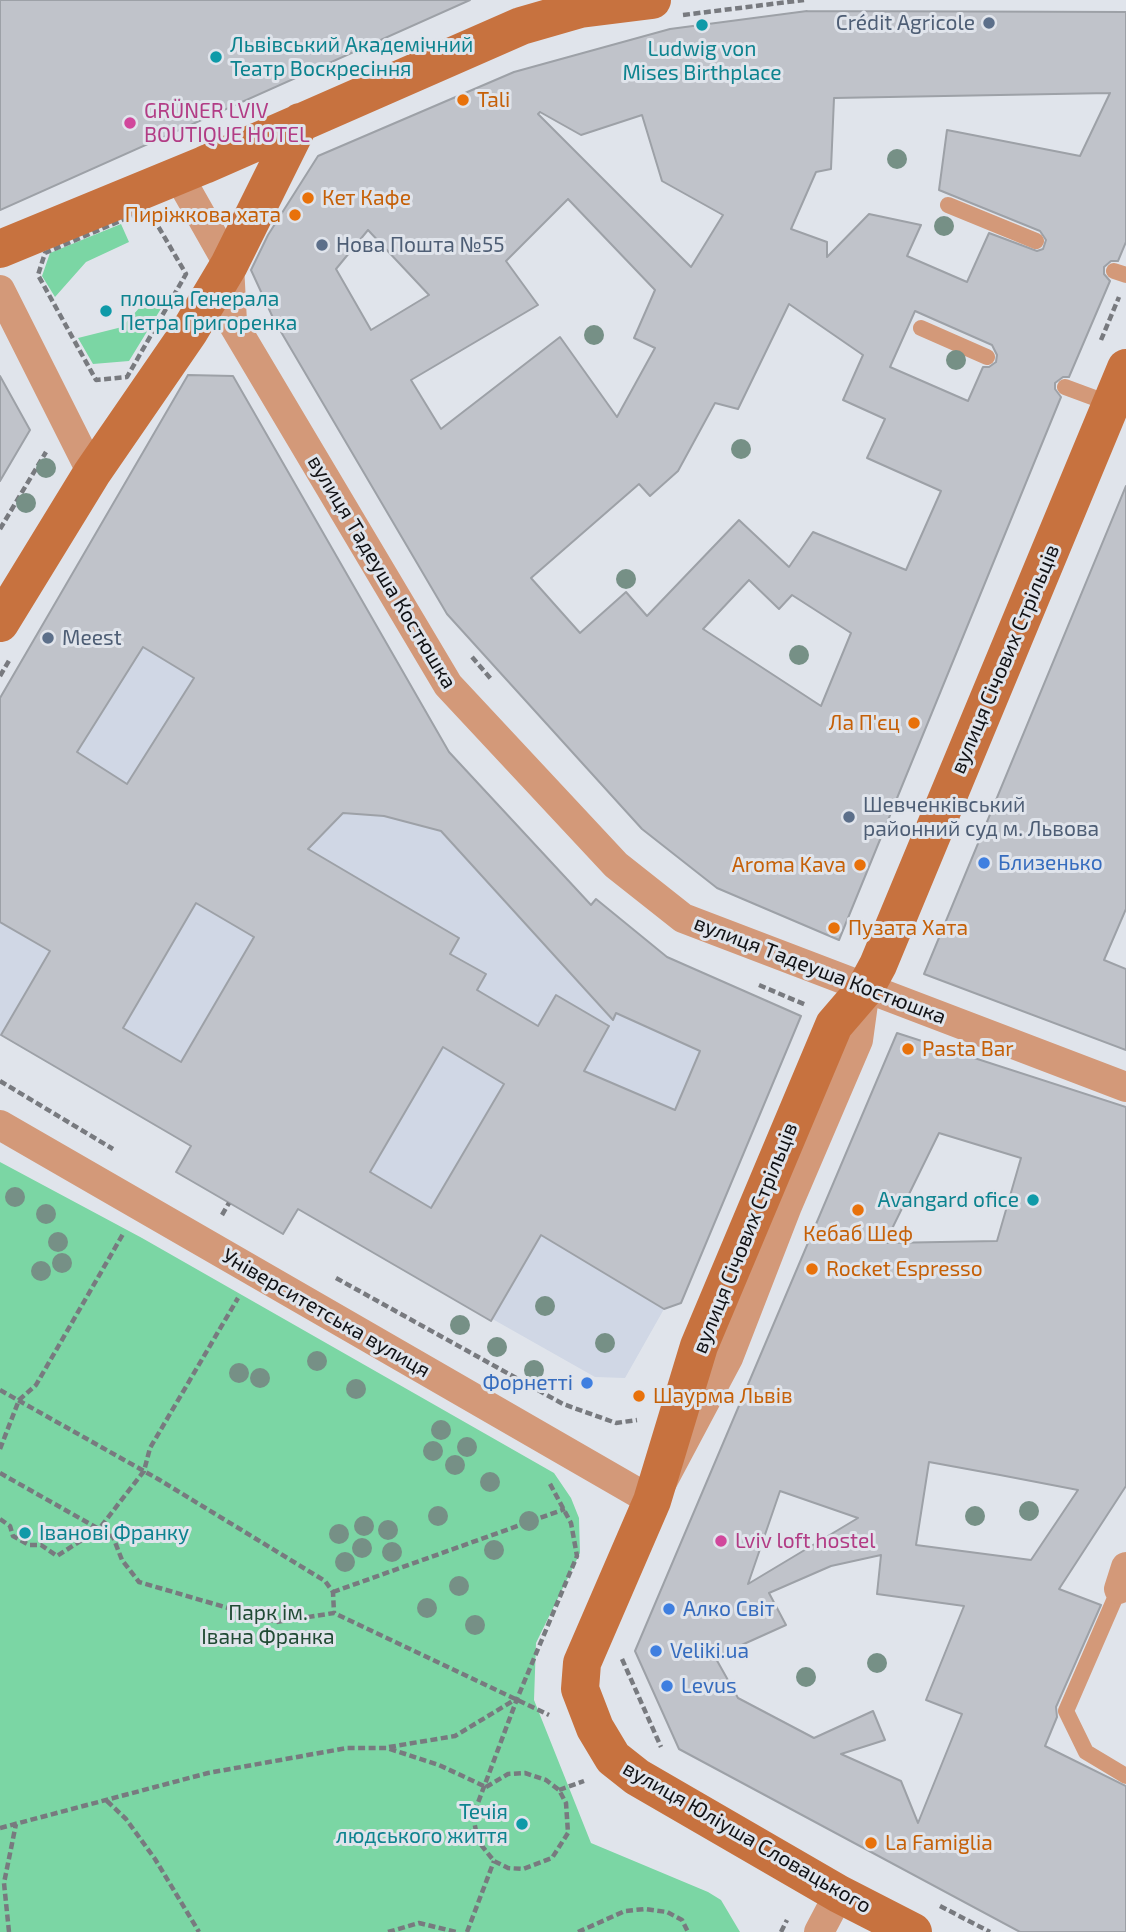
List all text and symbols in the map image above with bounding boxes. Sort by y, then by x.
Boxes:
place label: Crédit Agricole [836,10,975,36]
marker: Crédit Agricole [981,15,997,31]
marker: Ludwig von Mises Birthplace [694,17,710,33]
place label: Львівський Академічний Театр Воскресіння [230,32,473,82]
place label: Ludwig von Mises Birthplace [622,36,782,86]
marker: Львівський Академічний Театр Воскресіння [208,49,224,65]
place label: Tali [477,87,510,113]
marker: Tali [455,92,471,108]
place label: GRÜNER LVIV BOUTIQUE HOTEL [144,98,310,148]
marker: GRÜNER LVIV BOUTIQUE HOTEL [122,115,138,131]
place label: Кет Кафе [322,185,411,211]
marker: Кет Кафе [300,190,316,206]
place label: Пиріжкова хата [125,202,281,228]
marker: Пиріжкова хата [287,207,303,223]
place label: Нова Пошта №55 [336,232,504,258]
marker: Нова Пошта №55 [314,237,330,253]
place label: площа Генерала Петра Григоренка [120,286,297,336]
marker: площа Генерала Петра Григоренка [98,303,114,319]
street label: вулиця Тадеуша Костюшка [302,451,462,693]
street label: вулиця Січових Стрільців [945,541,1065,777]
place label: Meest [62,625,122,651]
marker: Meest [40,630,56,646]
place label: Ла П'єц [829,710,900,736]
marker: Ла П'єц [906,715,922,731]
place label: Шевченківський районний суд м. Львова [863,792,1099,842]
marker: Шевченківський районний суд м. Львова [841,809,857,825]
place label: Близенько [998,850,1103,876]
place label: Aroma Kava [732,852,846,878]
marker: Близенько [976,855,992,871]
marker: Aroma Kava [852,857,868,873]
street label: вулиця Тадеуша Костюшка [690,910,950,1030]
place label: Пузата Хата [848,915,968,941]
marker: Пузата Хата [826,920,842,936]
place label: Pasta Bar [922,1036,1014,1062]
marker: Pasta Bar [900,1041,916,1057]
street label: вулиця Січових Стрільців [687,1119,803,1357]
place label: Avangard ofice [878,1187,1019,1213]
marker: Avangard ofice [1025,1192,1041,1208]
marker: Кебаб Шеф [850,1202,866,1218]
place label: Кебаб Шеф [803,1221,913,1247]
street label: Університетська вулиця [217,1243,435,1383]
place label: Rocket Espresso [826,1256,983,1282]
marker: Rocket Espresso [804,1261,820,1277]
place label: Форнетті [483,1370,573,1396]
marker: Форнетті [579,1375,595,1391]
place label: Шаурма Львів [653,1383,793,1409]
marker: Шаурма Львів [631,1388,647,1404]
place label: Іванові Франку [39,1520,189,1546]
marker: Іванові Франку [17,1525,33,1541]
place label: Lviv loft hostel [735,1528,876,1554]
marker: Lviv loft hostel [713,1533,729,1549]
place label: Алко Світ [683,1596,775,1622]
park label: Парк ім. Івана Франка [201,1600,335,1650]
marker: Алко Світ [661,1601,677,1617]
place label: Veliki.ua [670,1638,749,1664]
marker: Veliki.ua [648,1643,664,1659]
place label: Levus [681,1673,737,1699]
marker: Levus [659,1678,675,1694]
street label: вулиця Юліуша Словацького [618,1755,876,1919]
place label: Течія людського життя [336,1799,508,1849]
marker: Течія людського життя [514,1816,530,1832]
place label: La Famiglia [885,1830,993,1856]
marker: La Famiglia [863,1835,879,1851]

